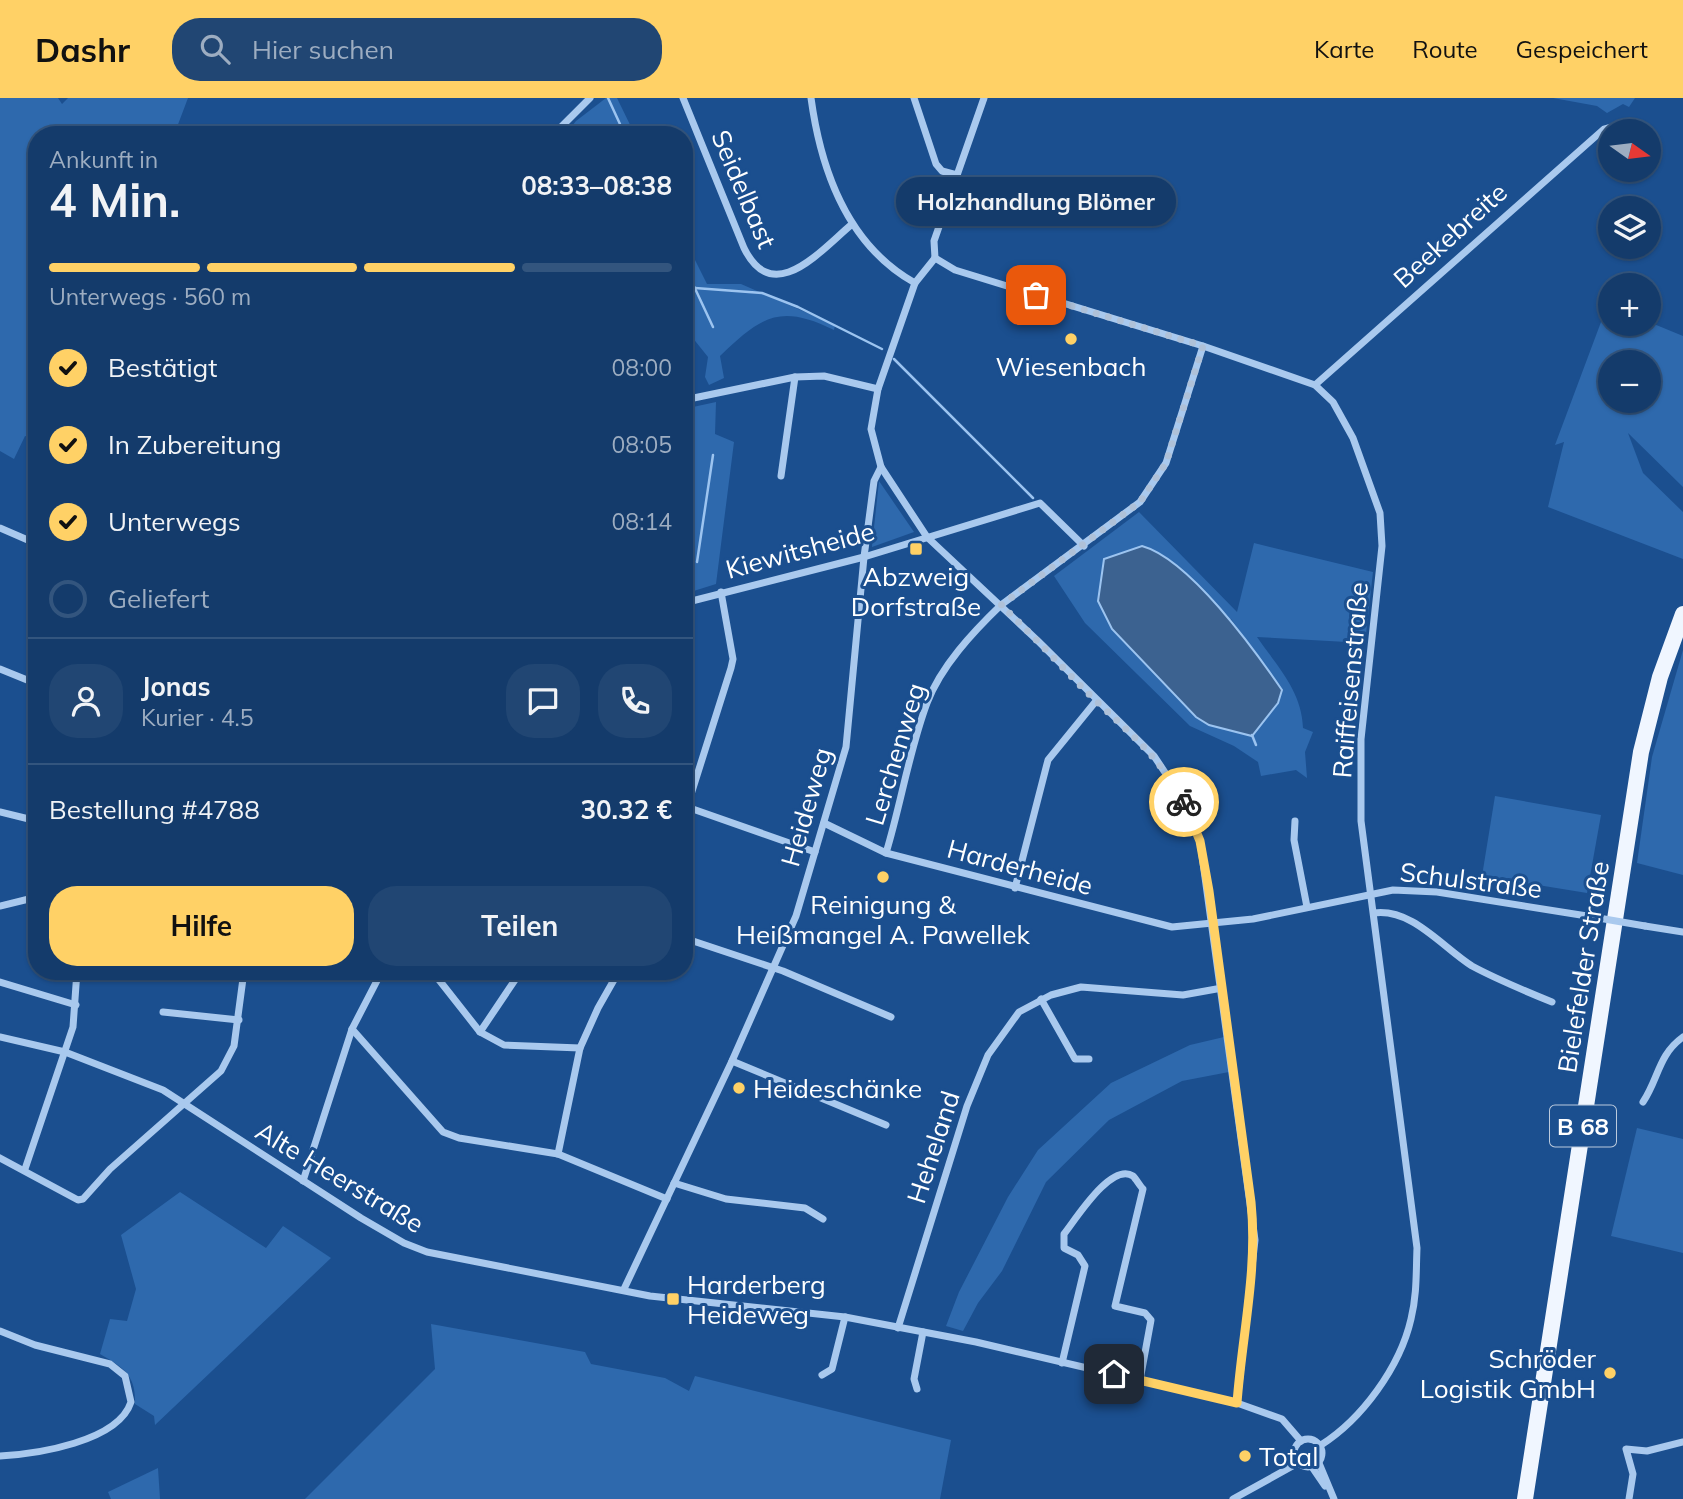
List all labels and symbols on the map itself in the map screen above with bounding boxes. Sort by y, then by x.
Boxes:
north arrow [1598,119,1661,182]
street label: Seidelbast [704,125,784,253]
street label: Beekebreite [1386,175,1514,295]
callout: Holzhandlung Blömer [896,176,1176,225]
pin [1006,265,1066,325]
marker: Wiesenbach [1063,331,1079,347]
place label: Wiesenbach [996,350,1146,383]
street label: Kiewitsheide [722,514,878,586]
marker: Abzweig Dorfstraße [908,541,924,557]
place label: Abzweig Dorfstraße [851,560,981,623]
street label: Raiffeisenstraße [1325,581,1375,779]
street label: Lerchenweg [858,679,932,829]
street label: Heideweg [773,744,839,870]
courier [1149,767,1219,837]
street label: Harderheide [944,832,1096,902]
street label: Schulstraße [1398,855,1544,905]
street label: Bielefelder Straße [1550,859,1616,1075]
marker: Reinigung & Heißmangel A. Pawellek [875,869,891,885]
place label: Reinigung & Heißmangel A. Pawellek [736,888,1030,951]
place label: Heideschänke [753,1072,922,1105]
marker: Heideschänke [731,1080,747,1096]
street label: Heheland [899,1087,967,1207]
road number: B 68 [1550,1106,1616,1146]
street label: Alte Heerstraße [250,1114,430,1240]
place label: Harderberg Heideweg [687,1268,826,1331]
marker: Harderberg Heideweg [665,1291,681,1307]
place label: Schröder Logistik GmbH [1420,1342,1597,1405]
pin [1084,1344,1144,1404]
marker: Schröder Logistik GmbH [1602,1365,1618,1381]
place label: Total [1259,1440,1318,1473]
marker: Total [1237,1448,1253,1464]

